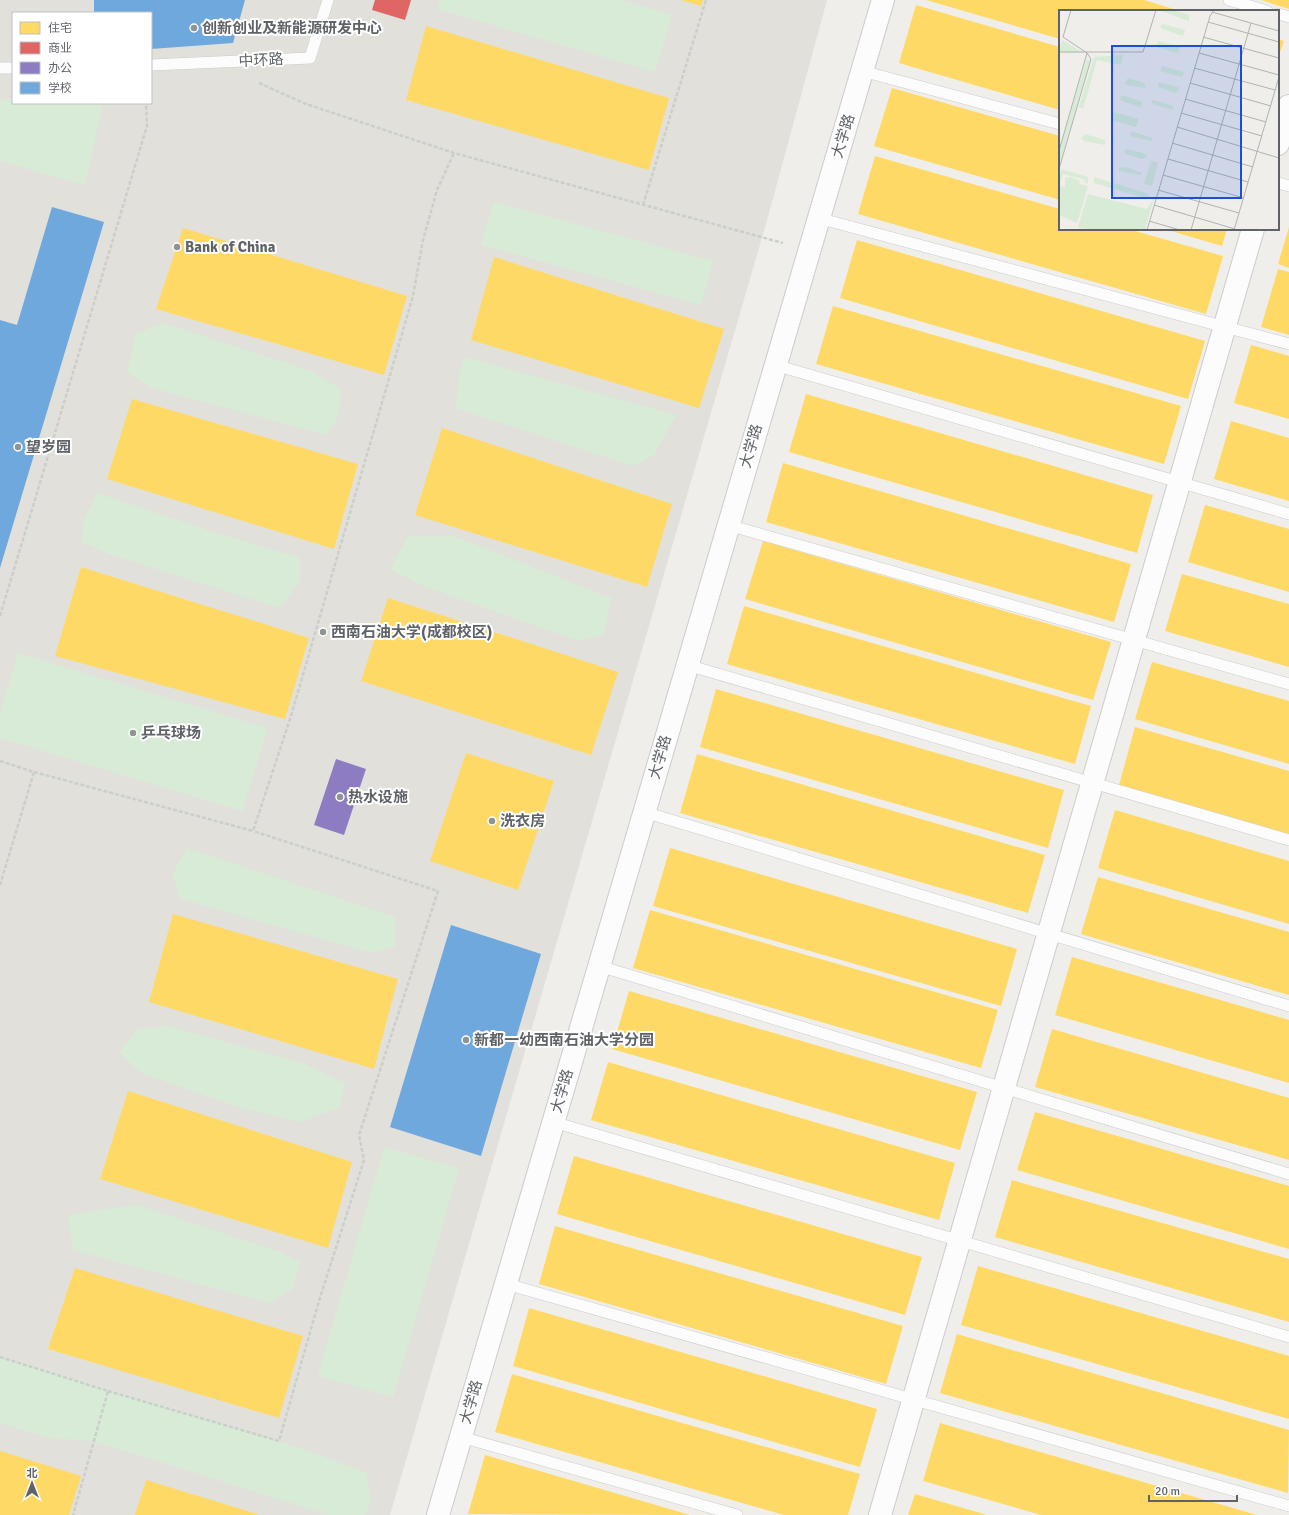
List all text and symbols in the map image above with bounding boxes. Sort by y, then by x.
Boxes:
inset map [1059,10,1279,230]
legend [12,12,152,104]
place label: 创新创业及新能源研发中心 [202,19,382,37]
text: 住宅 [48,21,72,36]
marker: 创新创业及新能源研发中心 [189,23,199,33]
text: 商业 [48,41,72,56]
street label: 中环路 [238,50,284,70]
text: 办公 [48,61,72,76]
text: 学校 [48,81,72,96]
street label: 大学路 [828,112,858,160]
place label: Bank of China [185,238,276,256]
marker: Bank of China [172,242,182,252]
street label: 大学路 [736,422,766,470]
place label: 望岁园 [26,438,71,456]
marker: 望岁园 [13,442,23,452]
place label: 西南石油大学(成都校区) [331,623,492,641]
marker: 西南石油大学(成都校区) [318,627,328,637]
place label: 乒乓球场 [141,724,201,742]
marker: 乒乓球场 [128,728,138,738]
street label: 大学路 [645,733,675,781]
place label: 热水设施 [348,788,408,806]
marker: 热水设施 [335,792,345,802]
place label: 洗衣房 [500,812,545,830]
marker: 洗衣房 [487,816,497,826]
place label: 新都一幼西南石油大学分园 [474,1031,654,1049]
marker: 新都一幼西南石油大学分园 [461,1035,471,1045]
street label: 大学路 [547,1067,577,1115]
street label: 大学路 [456,1378,486,1426]
north arrow [12,1463,52,1503]
text: 北 [27,1467,38,1480]
scale bar [1149,1477,1237,1503]
text: 20 m [1155,1484,1180,1499]

